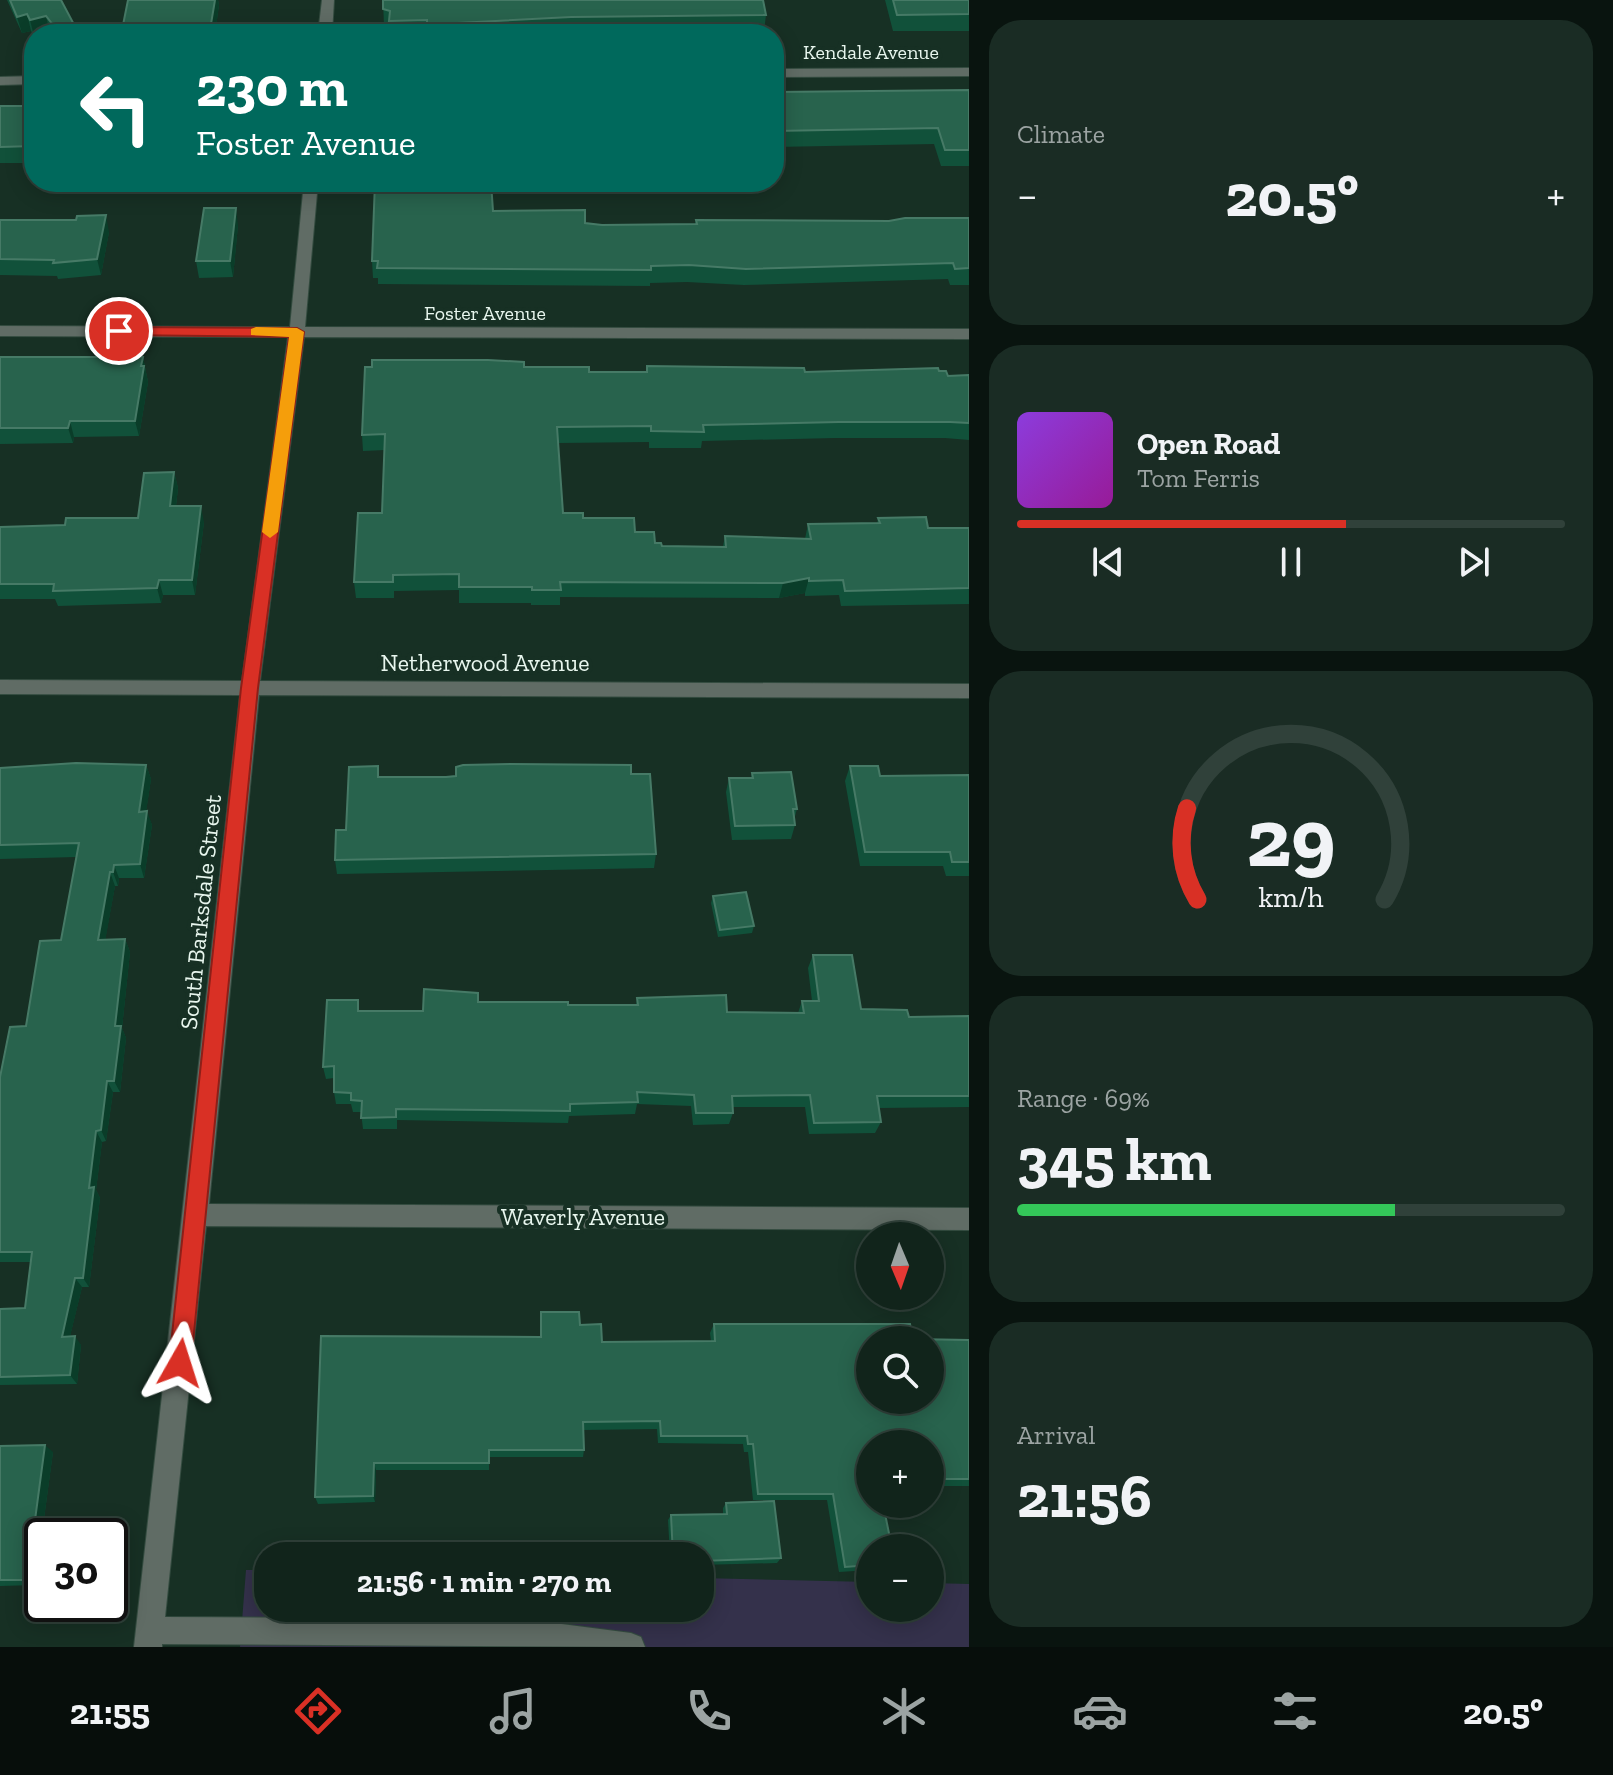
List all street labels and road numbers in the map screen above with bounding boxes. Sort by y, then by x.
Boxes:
street label: Kendale Avenue [803,40,939,64]
street label: Foster Avenue [424,301,546,325]
street label: Netherwood Avenue [381,648,589,677]
street label: South Barksdale Street [174,793,227,1031]
street label: Waverly Avenue [501,1202,665,1231]

